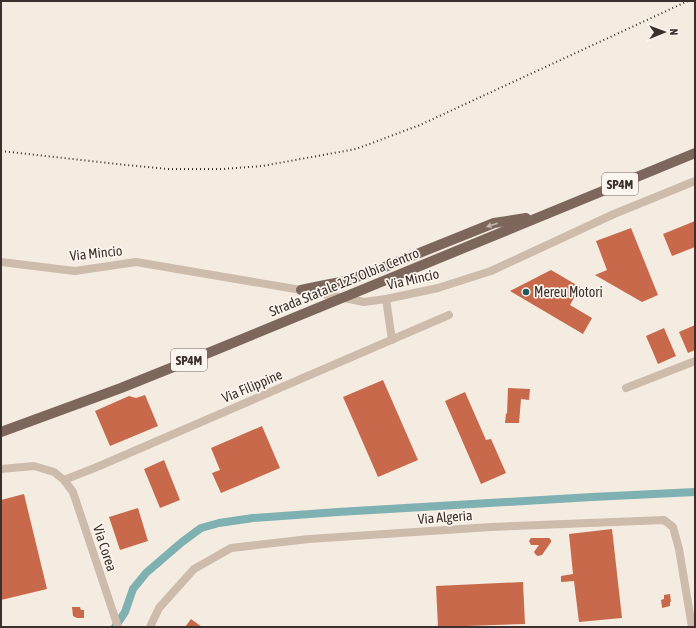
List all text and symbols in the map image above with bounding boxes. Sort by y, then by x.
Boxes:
north arrow [644,12,684,52]
text: N [668,28,680,35]
road number: SP4M [602,173,638,195]
one-way arrow [486,222,498,228]
street label: Via Mincio [69,242,123,264]
street label: Strada Statale 125 Olbia Centro [267,245,421,319]
street label: Via Mincio [385,265,441,293]
place label: Mereu Motori [534,284,603,300]
marker: Mereu Motori [521,287,531,297]
road number: SP4M [171,349,207,371]
street label: Via Filippine [219,366,285,406]
street label: Via Algeria [417,507,473,527]
street label: Via Corea [90,523,120,573]

